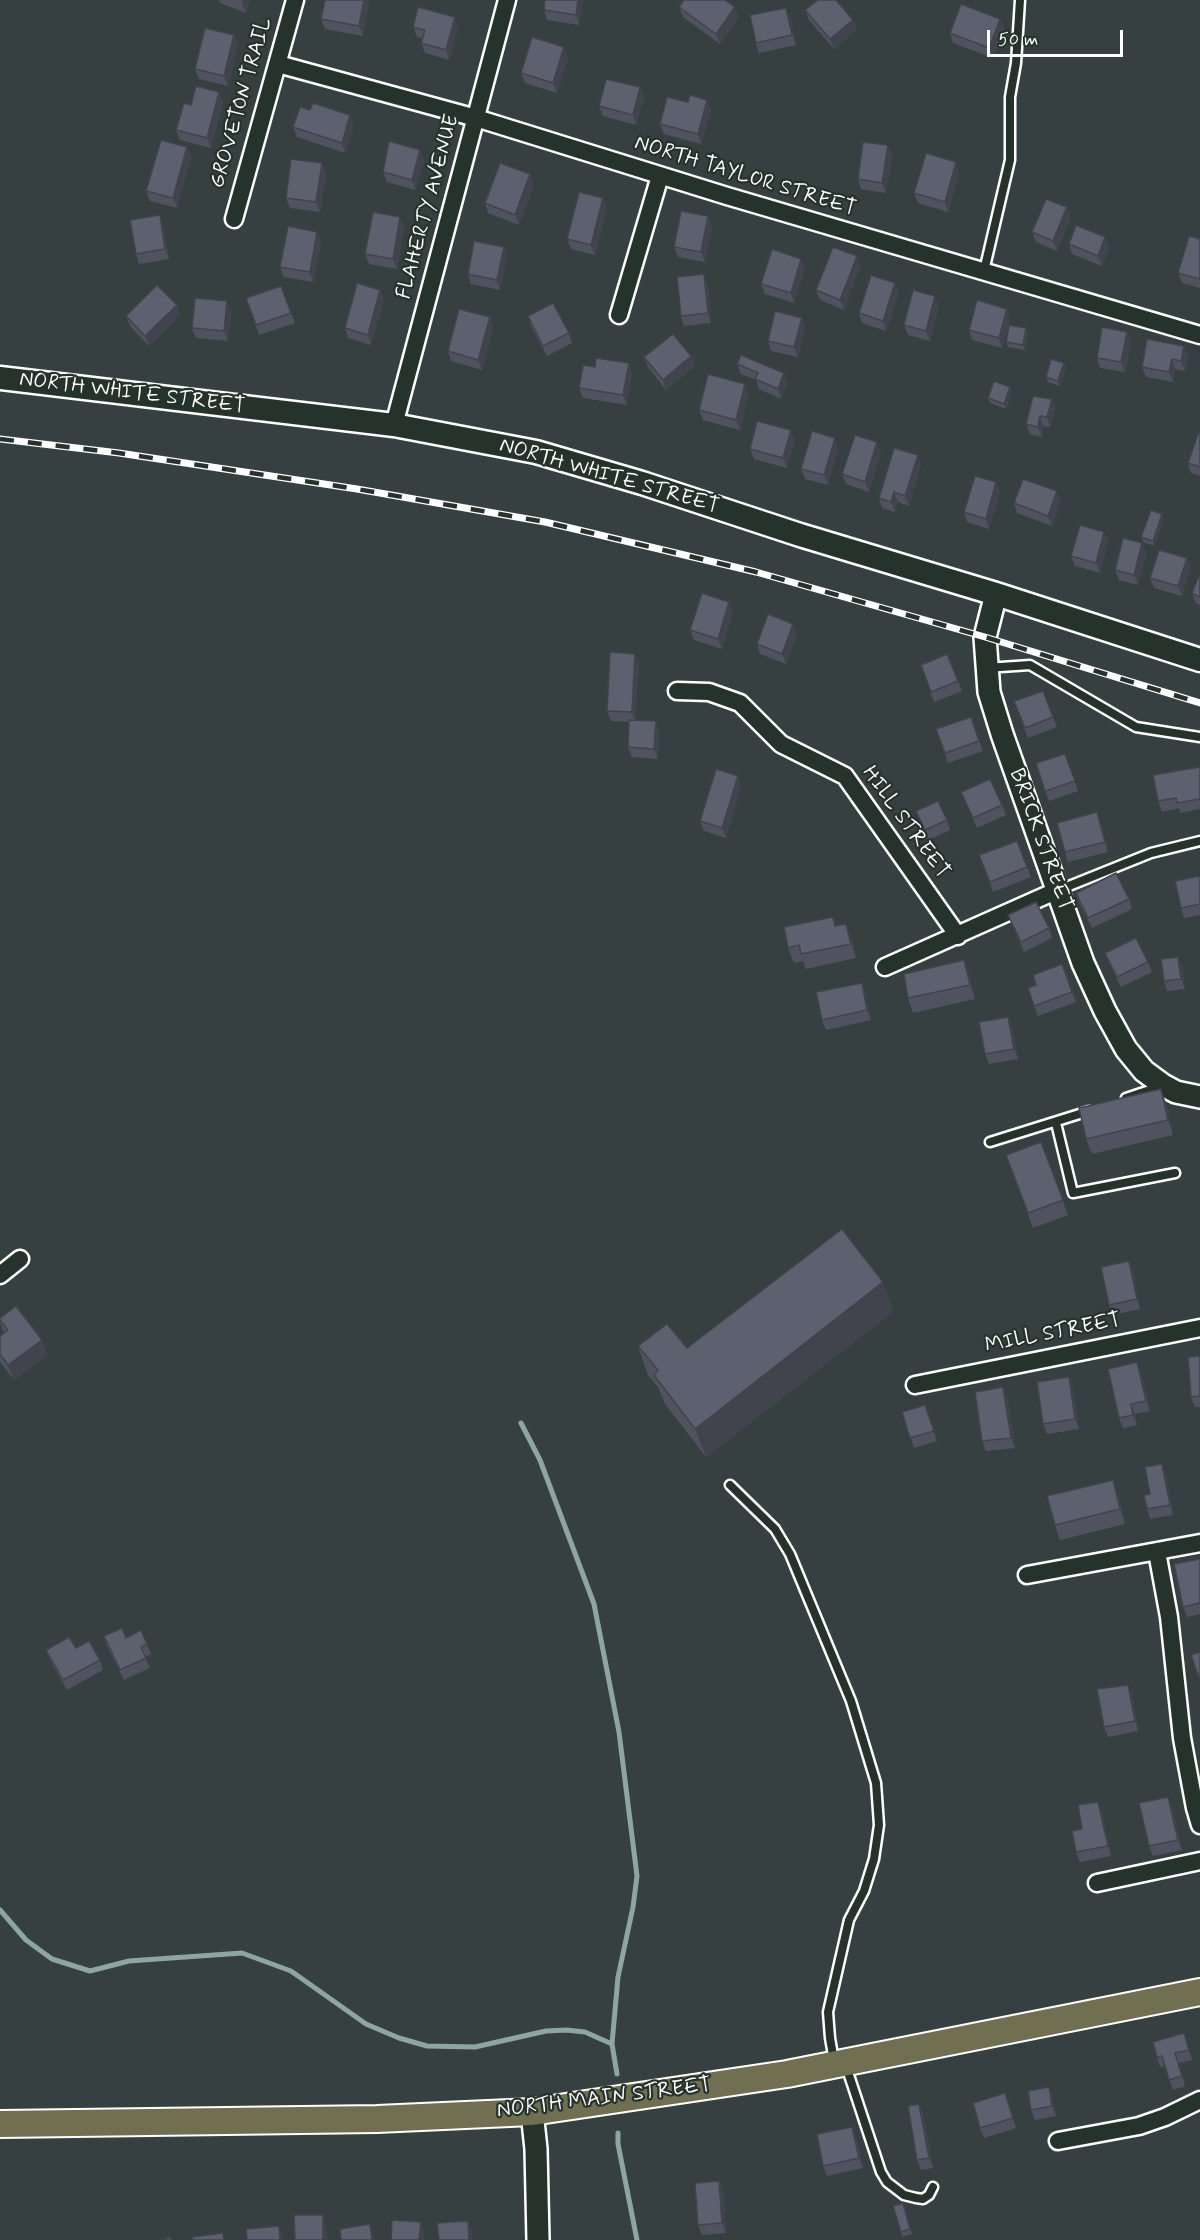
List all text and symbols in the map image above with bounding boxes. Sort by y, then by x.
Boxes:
street label: GROVETON TRAIL [206,15,278,191]
scale bar [990,18,1126,56]
text: 50 m [998,28,1038,52]
street label: FLAHERTY AVENUE [392,112,466,302]
street label: NORTH TAYLOR STREET [631,131,859,223]
street label: NORTH WHITE STREET [18,368,246,420]
street label: NORTH WHITE STREET [496,434,722,520]
street label: HILL STREET [856,762,954,884]
street label: BRICK STREET [1003,766,1077,914]
street label: MILL STREET [983,1308,1123,1360]
street label: NORTH MAIN STREET [495,2073,713,2125]

